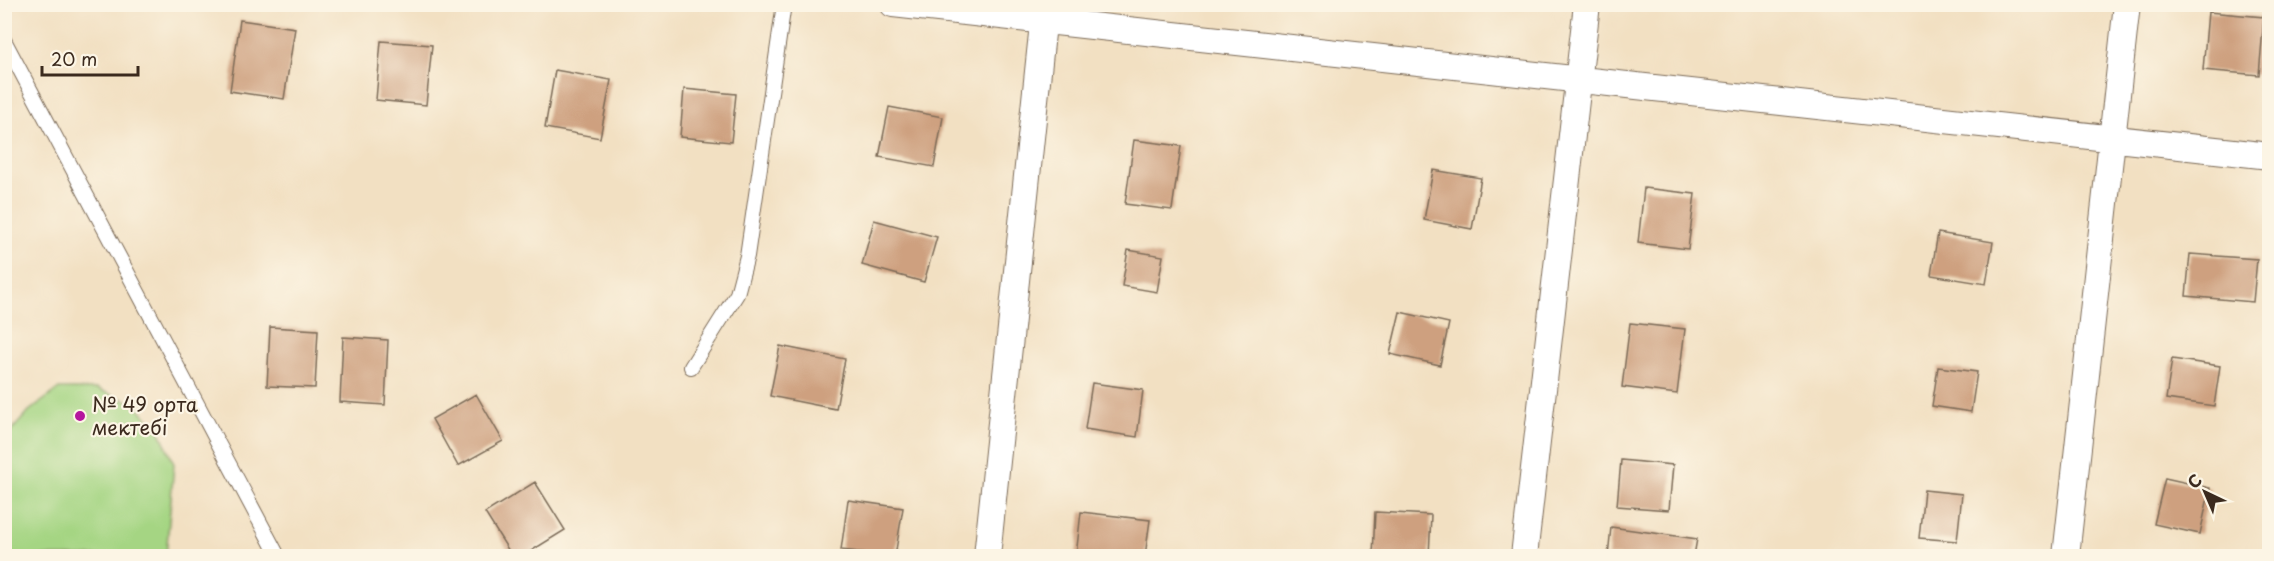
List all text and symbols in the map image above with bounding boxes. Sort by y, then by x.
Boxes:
scale bar [42,39,138,77]
text: 20 m [51,45,97,72]
place label: № 49 орта мектебі [92,389,199,442]
marker: № 49 орта мектебі [73,409,87,423]
north arrow [2175,462,2235,522]
text: С [2181,468,2207,493]

